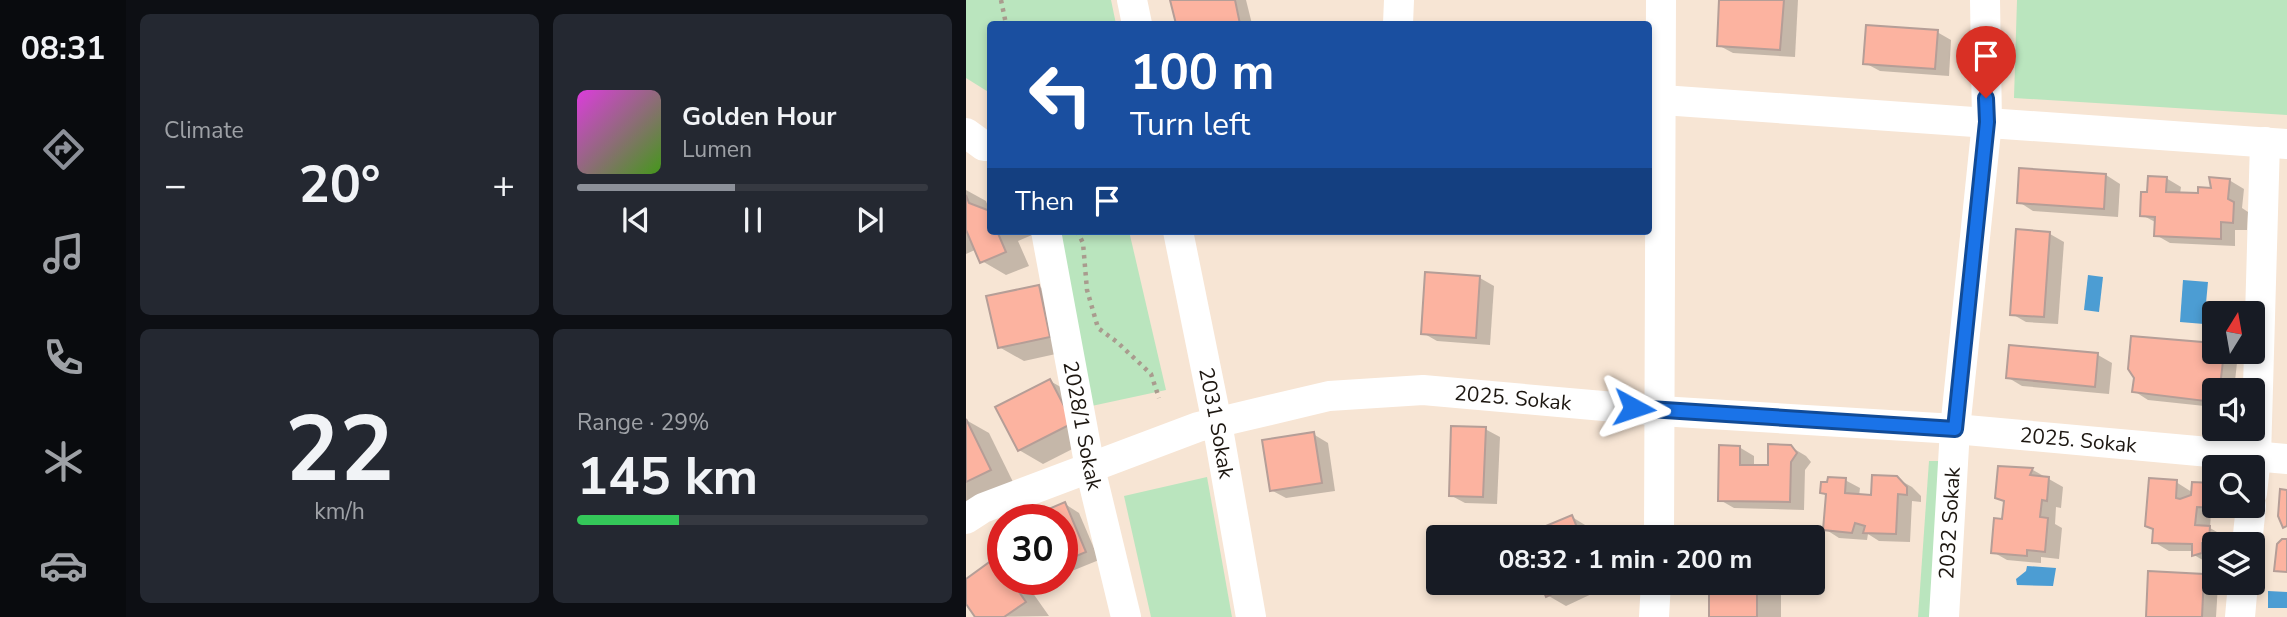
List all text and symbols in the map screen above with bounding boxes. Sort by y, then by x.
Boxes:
pin [1956,26,2016,98]
text: 08:31 [21,27,105,70]
icon: arrive [1967,37,2005,75]
text: 100 m [1130,39,1274,106]
icon: left [1015,49,1106,140]
text: Golden Hour [682,99,837,134]
text: Turn left [1130,103,1250,146]
text: Climate [164,115,244,146]
icon: directions [39,125,88,174]
text: Lumen [682,134,752,165]
text: 20° [298,149,381,220]
text: − [164,160,187,211]
text: + [492,160,515,211]
icon: arrive [1088,182,1126,220]
text: Then [1015,184,1074,219]
icon: previous [617,201,655,239]
icon: pause [734,201,772,239]
icon: next [851,201,889,239]
icon: music [39,229,88,278]
north arrow [2202,301,2264,364]
map controls [2202,301,2265,595]
icon: phone [39,333,88,382]
street label: 2028/1 Sokak [1056,359,1109,494]
street label: 2031 Sokak [1192,365,1241,481]
position arrow [1597,371,1671,445]
button: sound [2202,378,2265,441]
street label: 2025. Sokak [1453,379,1573,417]
text: 22 [285,388,394,512]
text: Range · 29% [577,407,709,438]
street label: 2025. Sokak [2019,421,2138,459]
icon: climate [39,437,88,486]
text: 145 km [577,441,758,512]
button: search [2202,455,2265,518]
street label: 2032 Sokak [1932,466,1967,580]
text: km/h [314,496,365,527]
speed limit sign: 30 [987,504,1078,595]
button: layers [2202,532,2265,595]
icon: car [39,541,88,590]
text: 08:32 · 1 min · 200 m [1499,542,1752,577]

